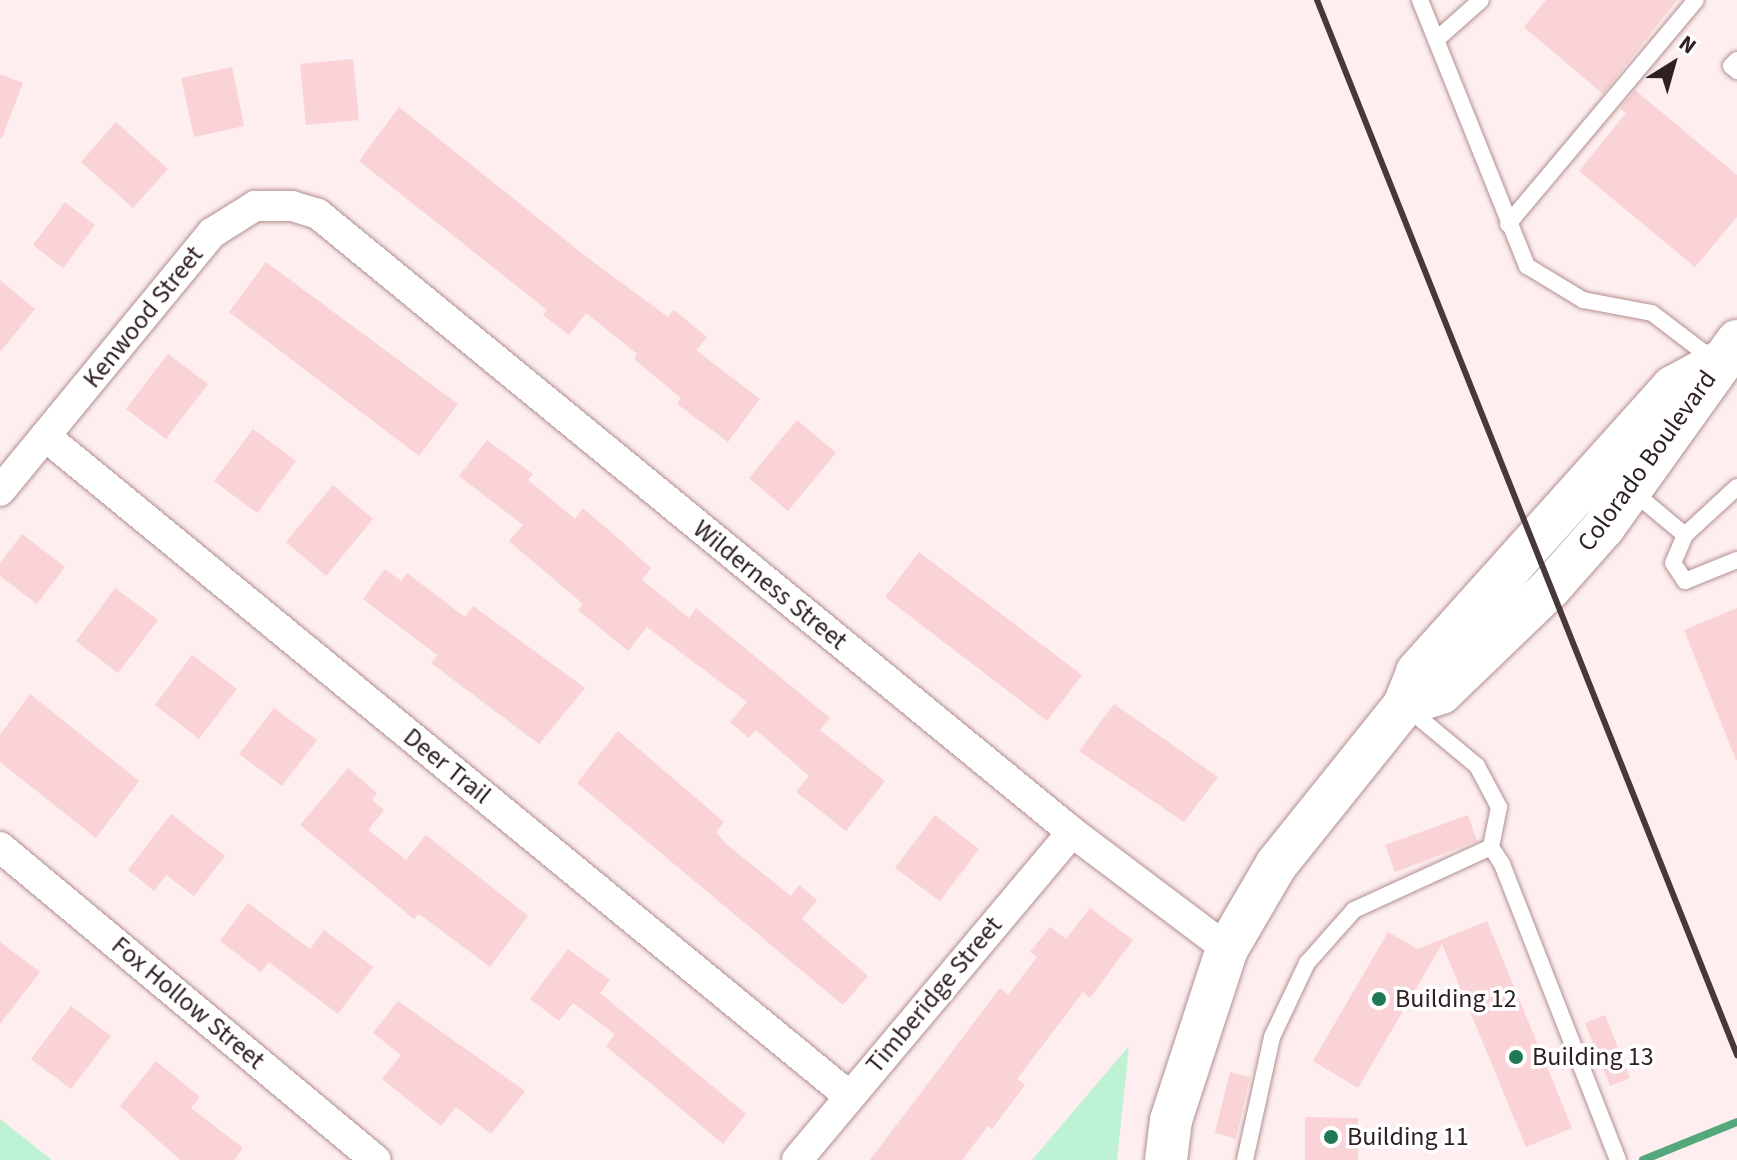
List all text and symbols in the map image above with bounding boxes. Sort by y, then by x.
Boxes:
north arrow [1633,24,1713,104]
text: N [1672,28,1703,62]
street label: Kenwood Street [76,240,210,394]
street label: Colorado Boulevard [1571,364,1723,558]
street label: Wilderness Street [687,513,853,657]
street label: Deer Trail [397,721,497,811]
street label: Timberidge Street [859,910,1009,1080]
street label: Fox Hollow Street [105,930,271,1076]
place label: Building 12 [1395,983,1517,1015]
marker: Building 12 [1370,990,1388,1008]
place label: Building 13 [1532,1041,1654,1073]
marker: Building 13 [1507,1048,1525,1066]
place label: Building 11 [1347,1121,1469,1153]
marker: Building 11 [1322,1128,1340,1146]

